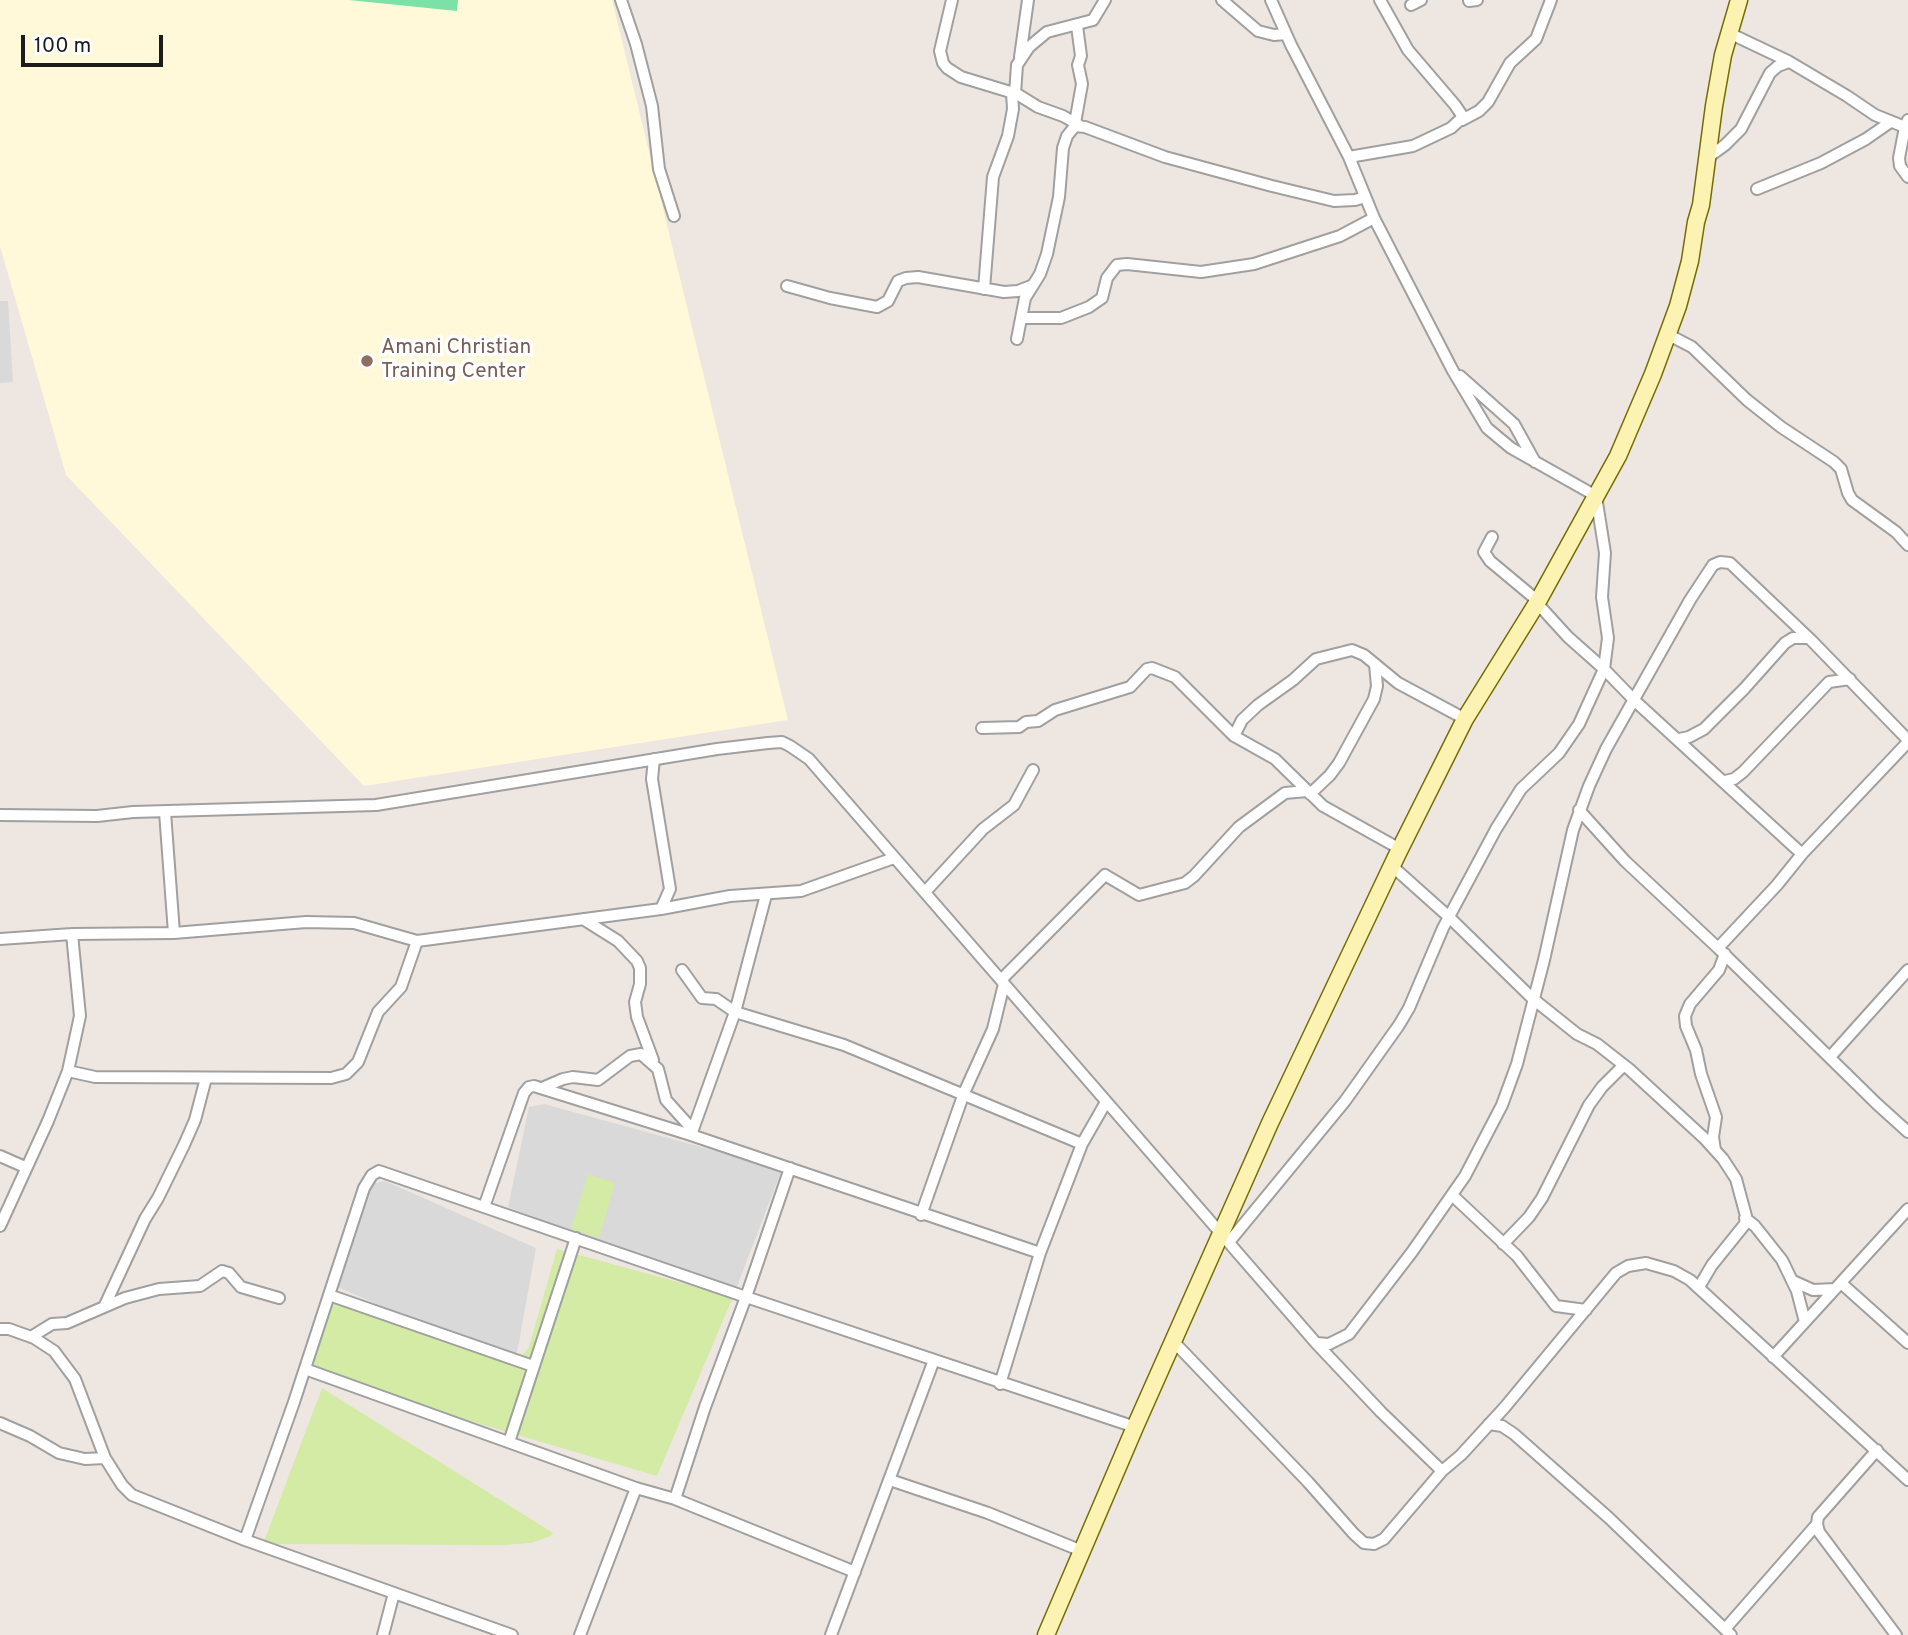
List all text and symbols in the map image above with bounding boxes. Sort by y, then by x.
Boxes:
scale bar [24,21,166,65]
text: 100 m [34,33,91,60]
place label: Amani Christian Training Center [381,336,531,386]
marker: Amani Christian Training Center [359,353,375,369]

